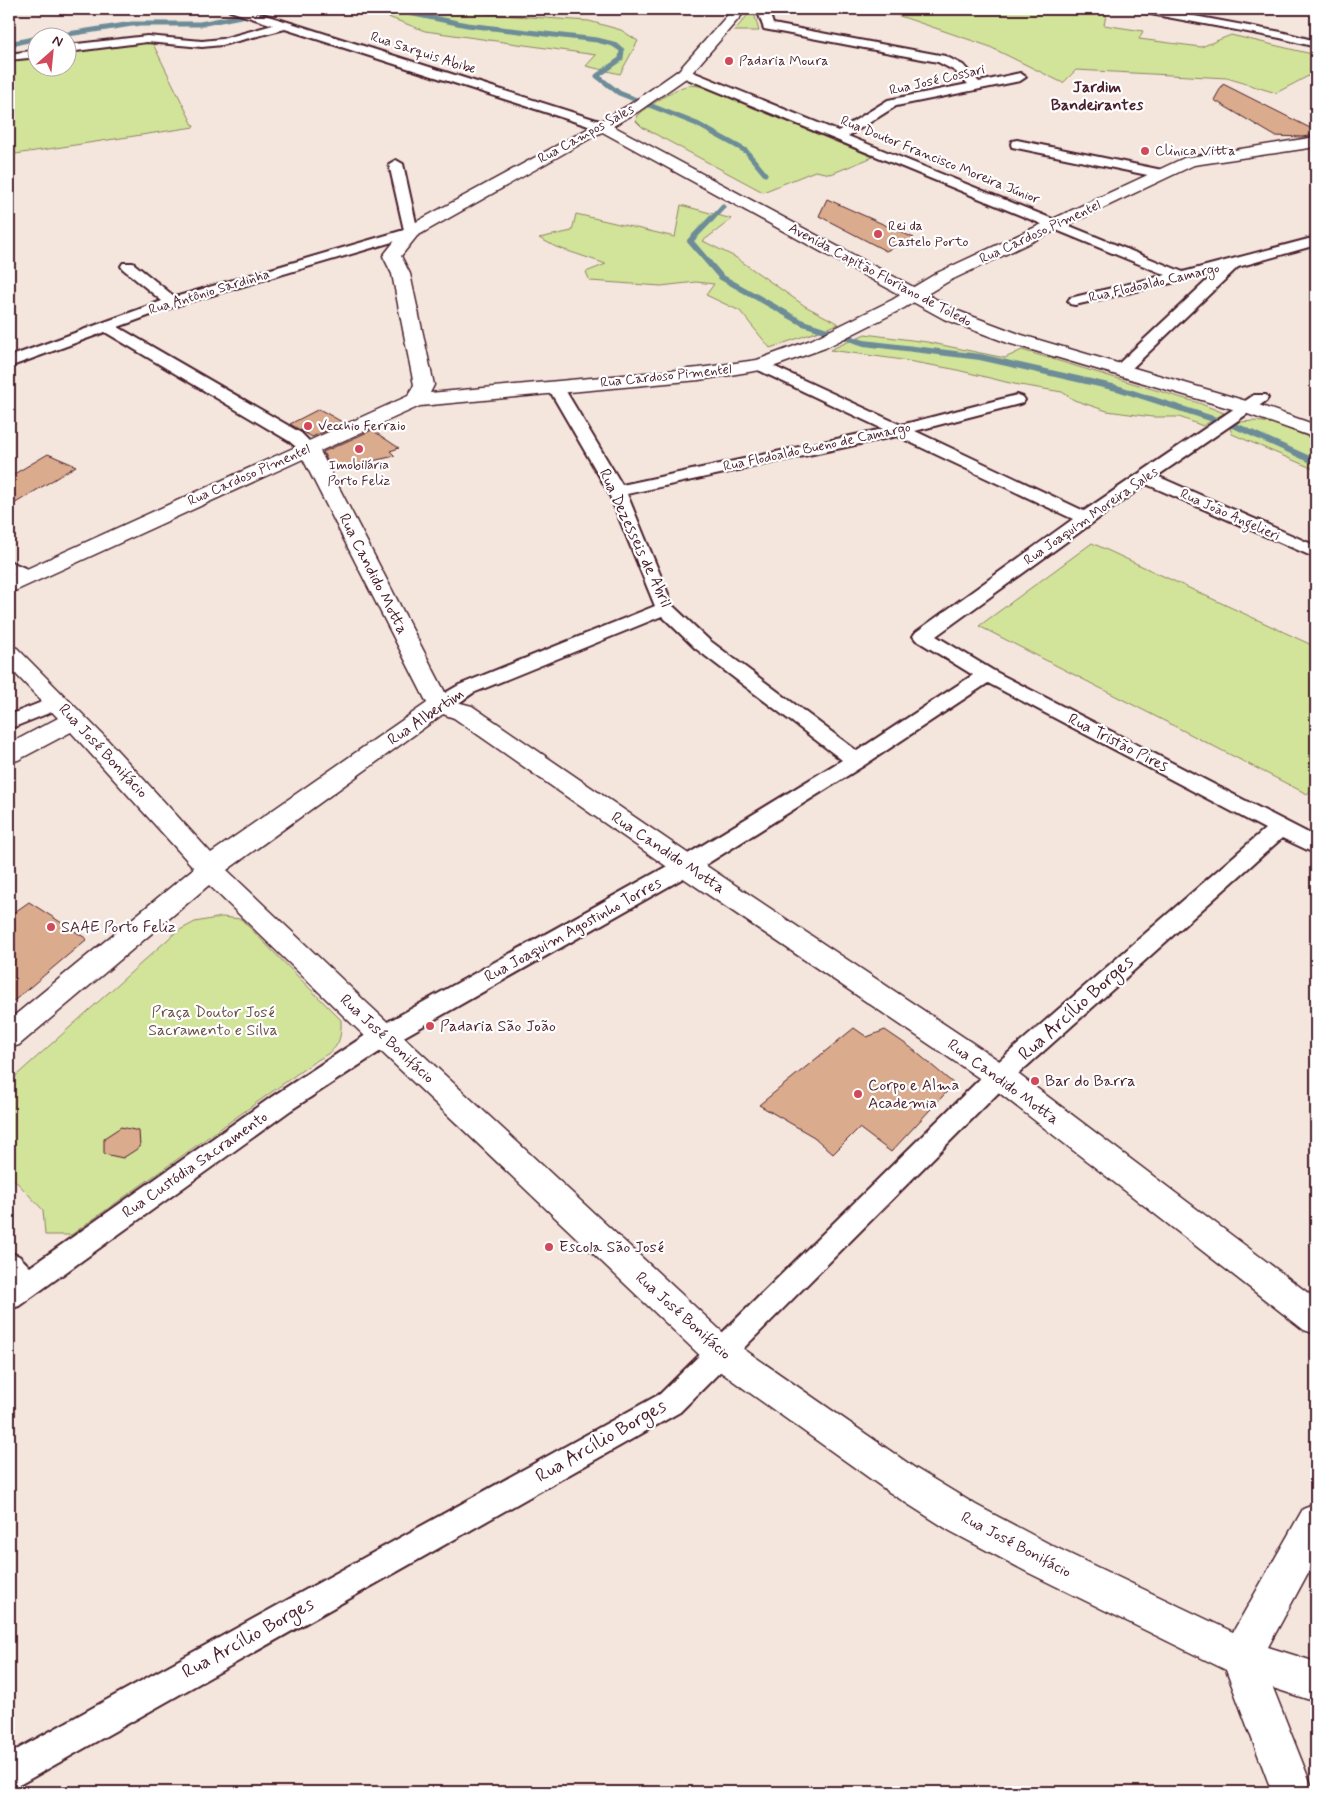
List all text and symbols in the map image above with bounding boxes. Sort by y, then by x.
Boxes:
north arrow [28,28,78,78]
street label: Rua Sarquis Abibe [368,28,478,79]
text: N [49,31,66,51]
place label: Padaria Moura [739,52,828,70]
marker: Padaria Moura [723,55,735,67]
street label: Rua José Cossari [887,60,987,100]
district label: Jardim Bandeirantes [1051,77,1144,116]
street label: Rua Campos Sales [535,100,637,168]
street label: Rua Doutor Francisco Moreira Júnior [838,112,1042,208]
place label: Clinica Vitta [1155,142,1236,160]
marker: Clinica Vitta [1139,145,1151,157]
street label: Rua Cardoso Pimentel [976,196,1104,268]
place label: Rei da Castelo Porto [888,217,968,251]
street label: Avenida Capitão Floriano de Toledo [785,219,975,331]
marker: Rei da Castelo Porto [872,228,884,240]
street label: Rua Flodoaldo Camargo [1087,259,1221,308]
street label: Rua Antônio Sardinha [146,265,272,319]
street label: Rua Cardoso Pimentel [599,360,733,392]
place label: Vecchio Ferraio [318,417,406,435]
street label: Rua Flodoaldo Bueno de Camargo [722,418,913,477]
marker: Vecchio Ferraio [302,420,314,432]
street label: Rua Cardoso Pimentel [185,440,313,510]
marker: Imobilária Porto Feliz [353,443,365,455]
place label: Imobilária Porto Feliz [328,456,391,490]
street label: Rua Joaquim Moreira Sales [1020,463,1162,569]
street label: Rua Dezesseis de Abril [594,465,676,611]
street label: Rua João Angelieri [1176,485,1283,547]
street label: Rua Candido Motta [333,510,413,638]
street label: Rua Albertim [384,684,468,750]
street label: Rua José Bonifácio [54,699,152,803]
street label: Rua Tristão Pires [1064,709,1172,777]
street label: Rua Candido Motta [607,807,729,899]
street label: Rua Joaquim Agostinho Torres [481,872,665,988]
place label: SAAE Porto Feliz [61,917,176,938]
marker: SAAE Porto Feliz [45,921,57,933]
street label: Rua Arcílio Borges [1013,949,1141,1068]
street label: Rua José Bonifácio [335,990,439,1088]
park label: Praça Doutor José Sacramento e Silva [148,1002,278,1041]
place label: Padaria São João [440,1016,556,1037]
marker: Padaria São João [424,1020,436,1032]
street label: Rua Candido Motta [943,1034,1063,1130]
place label: Bar do Barra [1045,1071,1136,1092]
place label: Corpo e Alma Academia [868,1075,960,1114]
marker: Bar do Barra [1029,1075,1041,1087]
marker: Corpo e Alma Academia [852,1088,864,1100]
street label: Rua Custódia Sacramento [118,1107,272,1223]
place label: Escola São José [559,1237,664,1258]
marker: Escola São José [543,1241,555,1253]
street label: Rua José Bonifácio [631,1267,735,1365]
street label: Rua Arcílio Borges [531,1393,672,1490]
street label: Rua José Bonifácio [957,1507,1075,1583]
street label: Rua Arcílio Borges [178,1591,320,1686]

